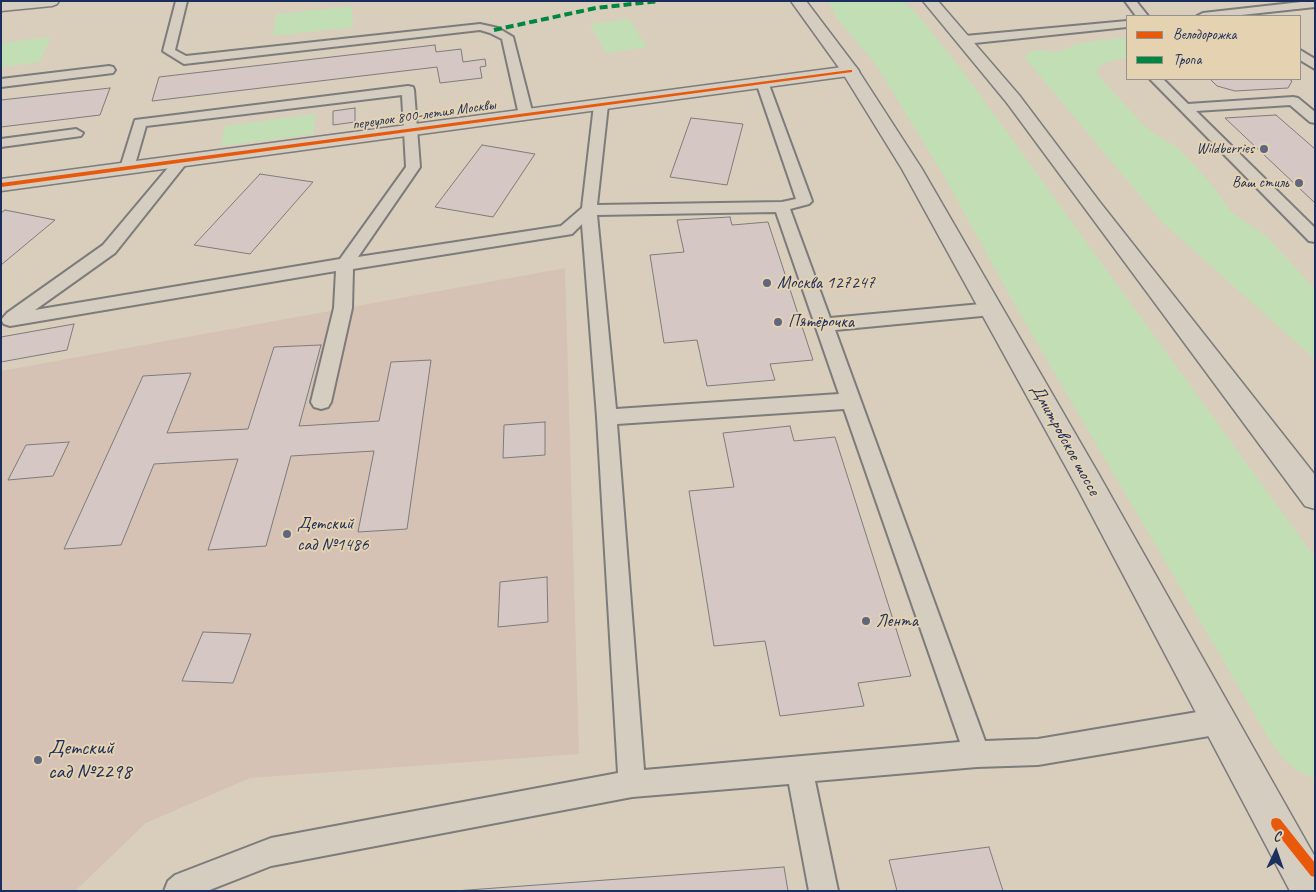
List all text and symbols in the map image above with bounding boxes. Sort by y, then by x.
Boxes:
legend [1126,15,1301,80]
text: Велодорожка [1173,25,1236,44]
text: Тропа [1173,50,1201,69]
street label: переулок 800-летия Москвы [351,96,497,134]
place label: Wildberries [1197,140,1254,158]
marker: Wildberries [1258,143,1270,155]
place label: Ваш стиль [1232,174,1289,192]
marker: Ваш стиль [1293,177,1305,189]
place label: Москва 127247 [777,272,875,294]
marker: Москва 127247 [761,277,773,289]
place label: Пятёрочка [788,311,854,333]
marker: Пятёрочка [772,316,784,328]
street label: Дмитровское шоссе [1026,381,1104,499]
place label: Детский сад №1486 [297,513,369,556]
marker: Детский сад №1486 [281,528,293,540]
place label: Лента [876,610,918,632]
marker: Лента [860,615,872,627]
place label: Детский сад №2298 [48,735,131,785]
marker: Детский сад №2298 [32,754,44,766]
north arrow [1251,827,1301,877]
text: С [1273,828,1281,845]

